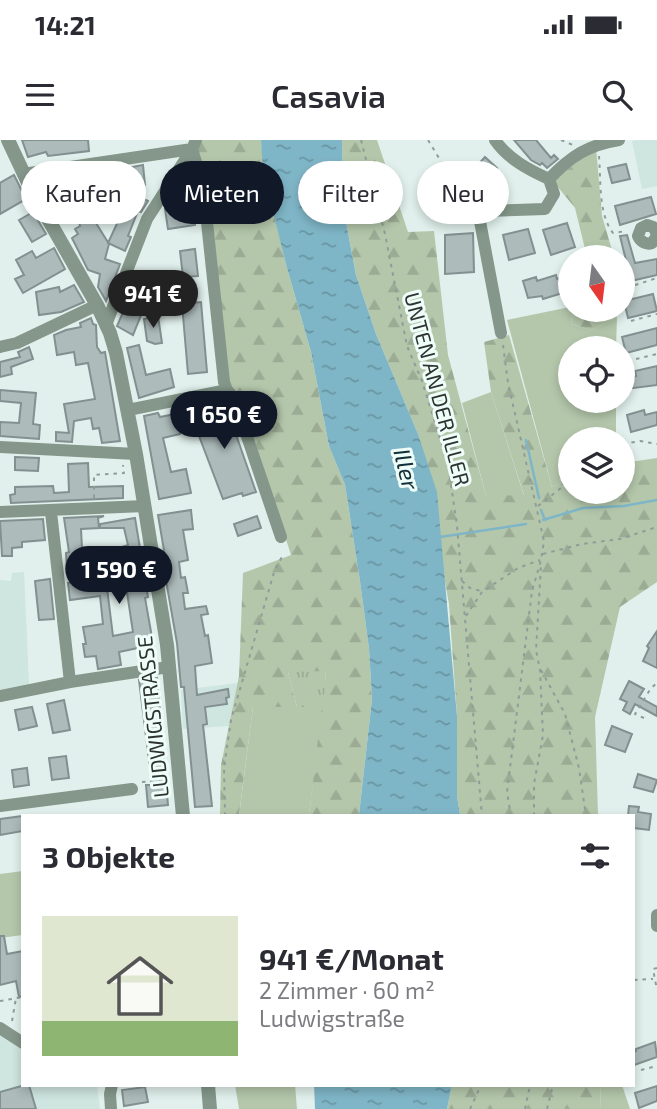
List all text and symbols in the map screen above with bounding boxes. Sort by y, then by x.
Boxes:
text: 14:21 [35,9,96,40]
icon: menu [21,76,59,114]
text: Casavia [271,76,386,114]
icon: search [598,76,636,114]
chip: Kaufen [21,161,146,224]
chip: Mieten [160,161,284,224]
chip: Filter [298,161,403,224]
chip: Neu [417,161,509,224]
north arrow [558,245,635,322]
map controls [558,245,635,504]
pin: 941 € [104,270,202,330]
text: 941 € [124,279,182,307]
street label: UNTEN AN DER ILLER [400,289,476,489]
button: locate [558,336,635,413]
pin: 1 650 € [159,392,289,451]
text: 1 650 € [186,400,262,428]
button: layers [558,427,635,504]
water label: Iller [388,446,426,493]
pin: 1 590 € [54,546,184,606]
text: 1 590 € [81,555,157,583]
street label: LUDWIGSTRASSE [131,635,173,799]
icon: filters [576,837,614,875]
text: 3 Objekte [42,838,175,874]
text: 941 €/Monat [259,940,444,976]
icon: home [98,944,182,1028]
text: 2 Zimmer · 60 m² [259,976,435,1004]
text: Ludwigstraße [259,1004,405,1032]

